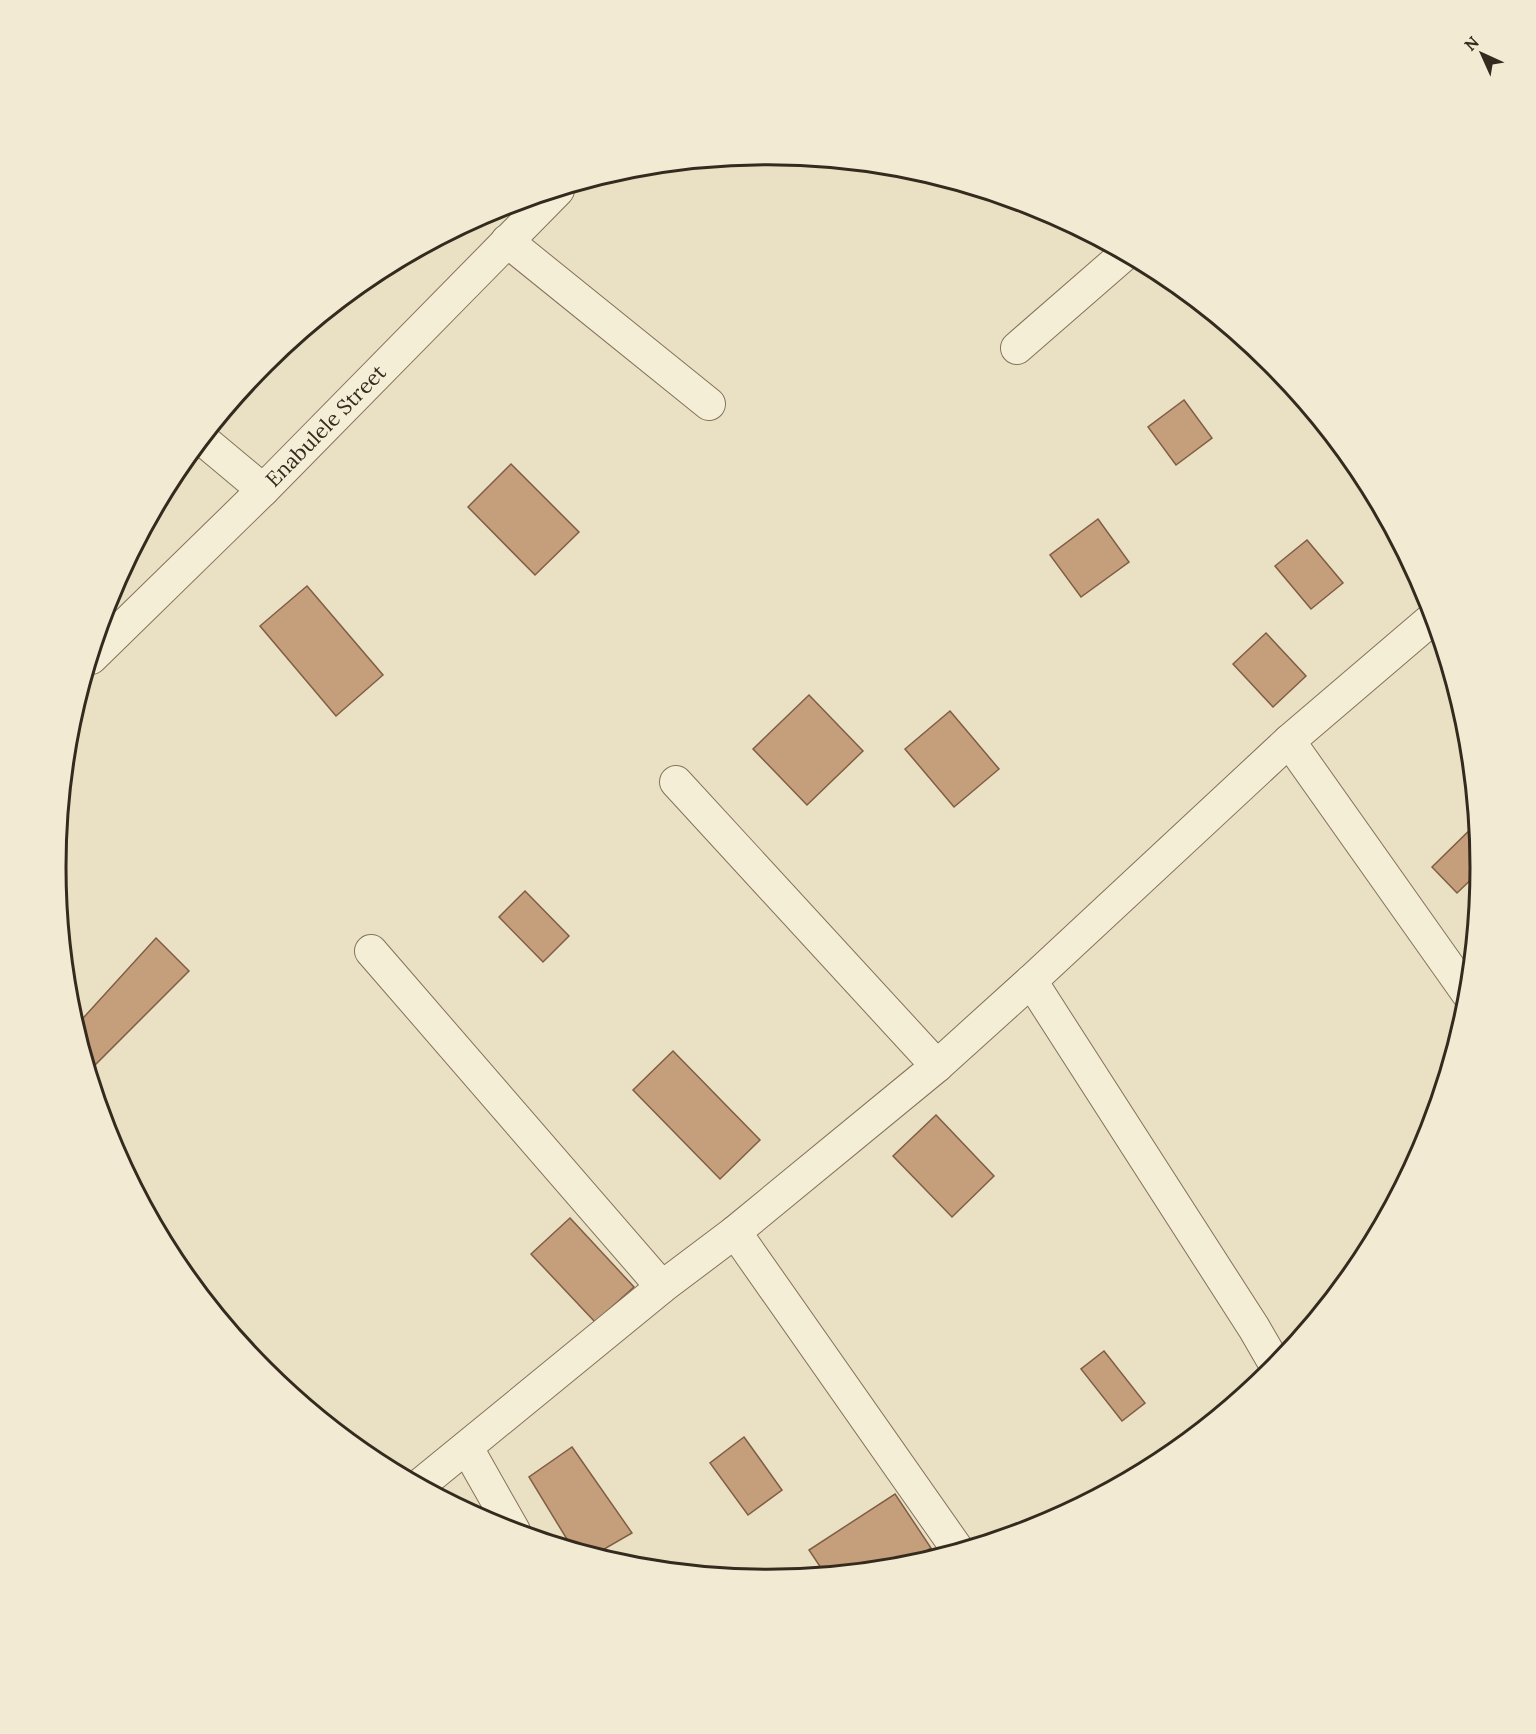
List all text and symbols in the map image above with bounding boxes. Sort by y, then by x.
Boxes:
north arrow [1452,24,1512,84]
text: N [1460,32,1483,55]
street label: Enabulele Street [259,358,392,493]

